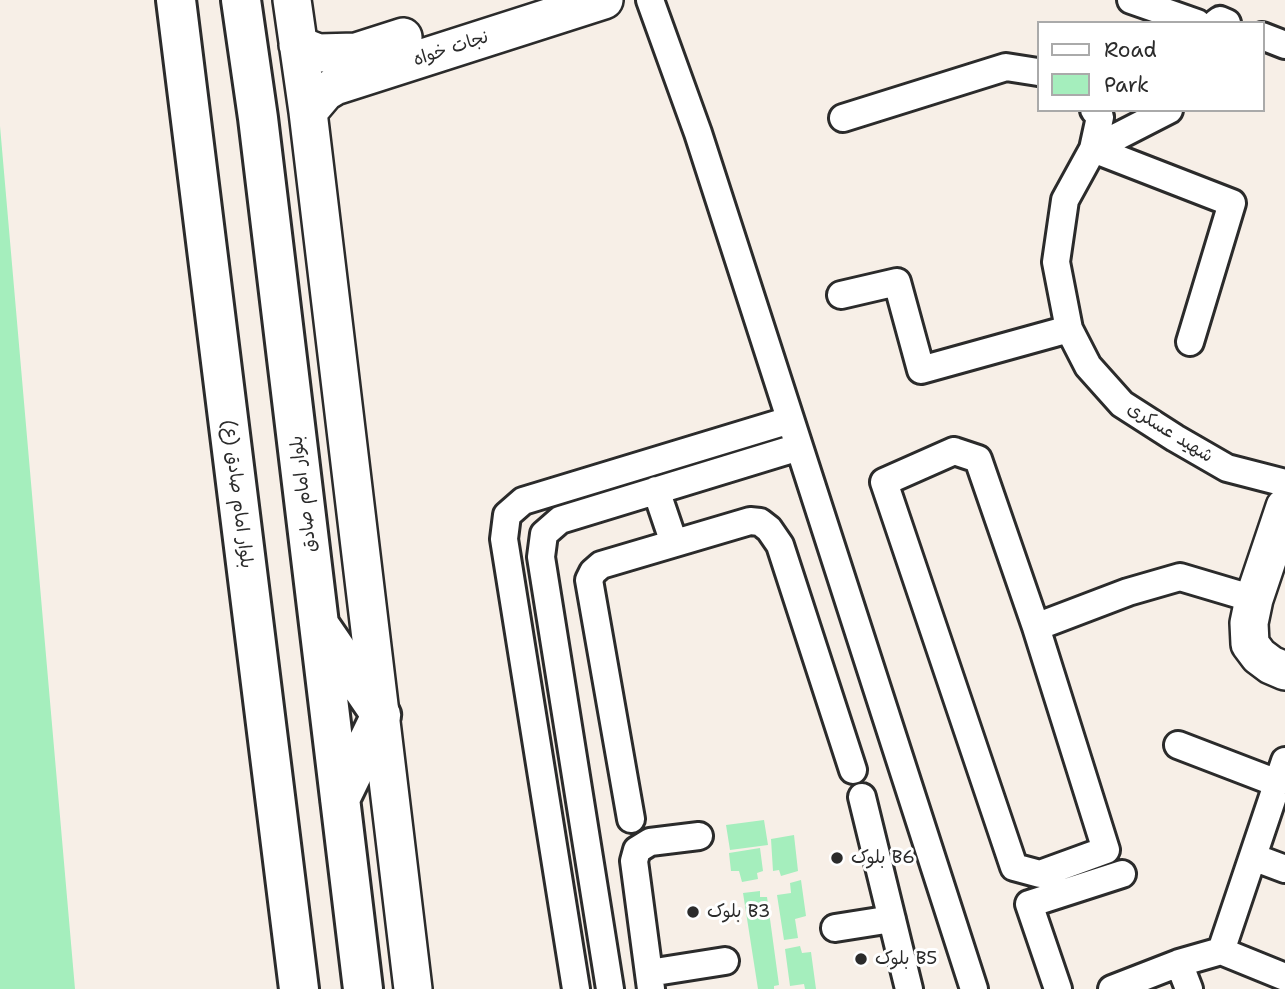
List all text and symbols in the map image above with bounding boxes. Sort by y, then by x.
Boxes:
legend [1036,21,1264,112]
street label: نجات خواه [411,27,491,71]
text: Road [1104,36,1157,64]
text: Park [1104,71,1149,99]
street label: شهید عسکری [1123,398,1217,468]
street label: بلوار امام صادق (ع) [217,418,257,570]
street label: بلوار امام صادق [286,434,322,554]
place label: بلوک B6 [851,847,915,869]
marker: بلوک B6 [829,850,845,866]
place label: بلوک B3 [707,901,770,923]
marker: بلوک B3 [685,904,701,920]
place label: بلوک B5 [875,948,937,970]
marker: بلوک B5 [853,951,869,967]

